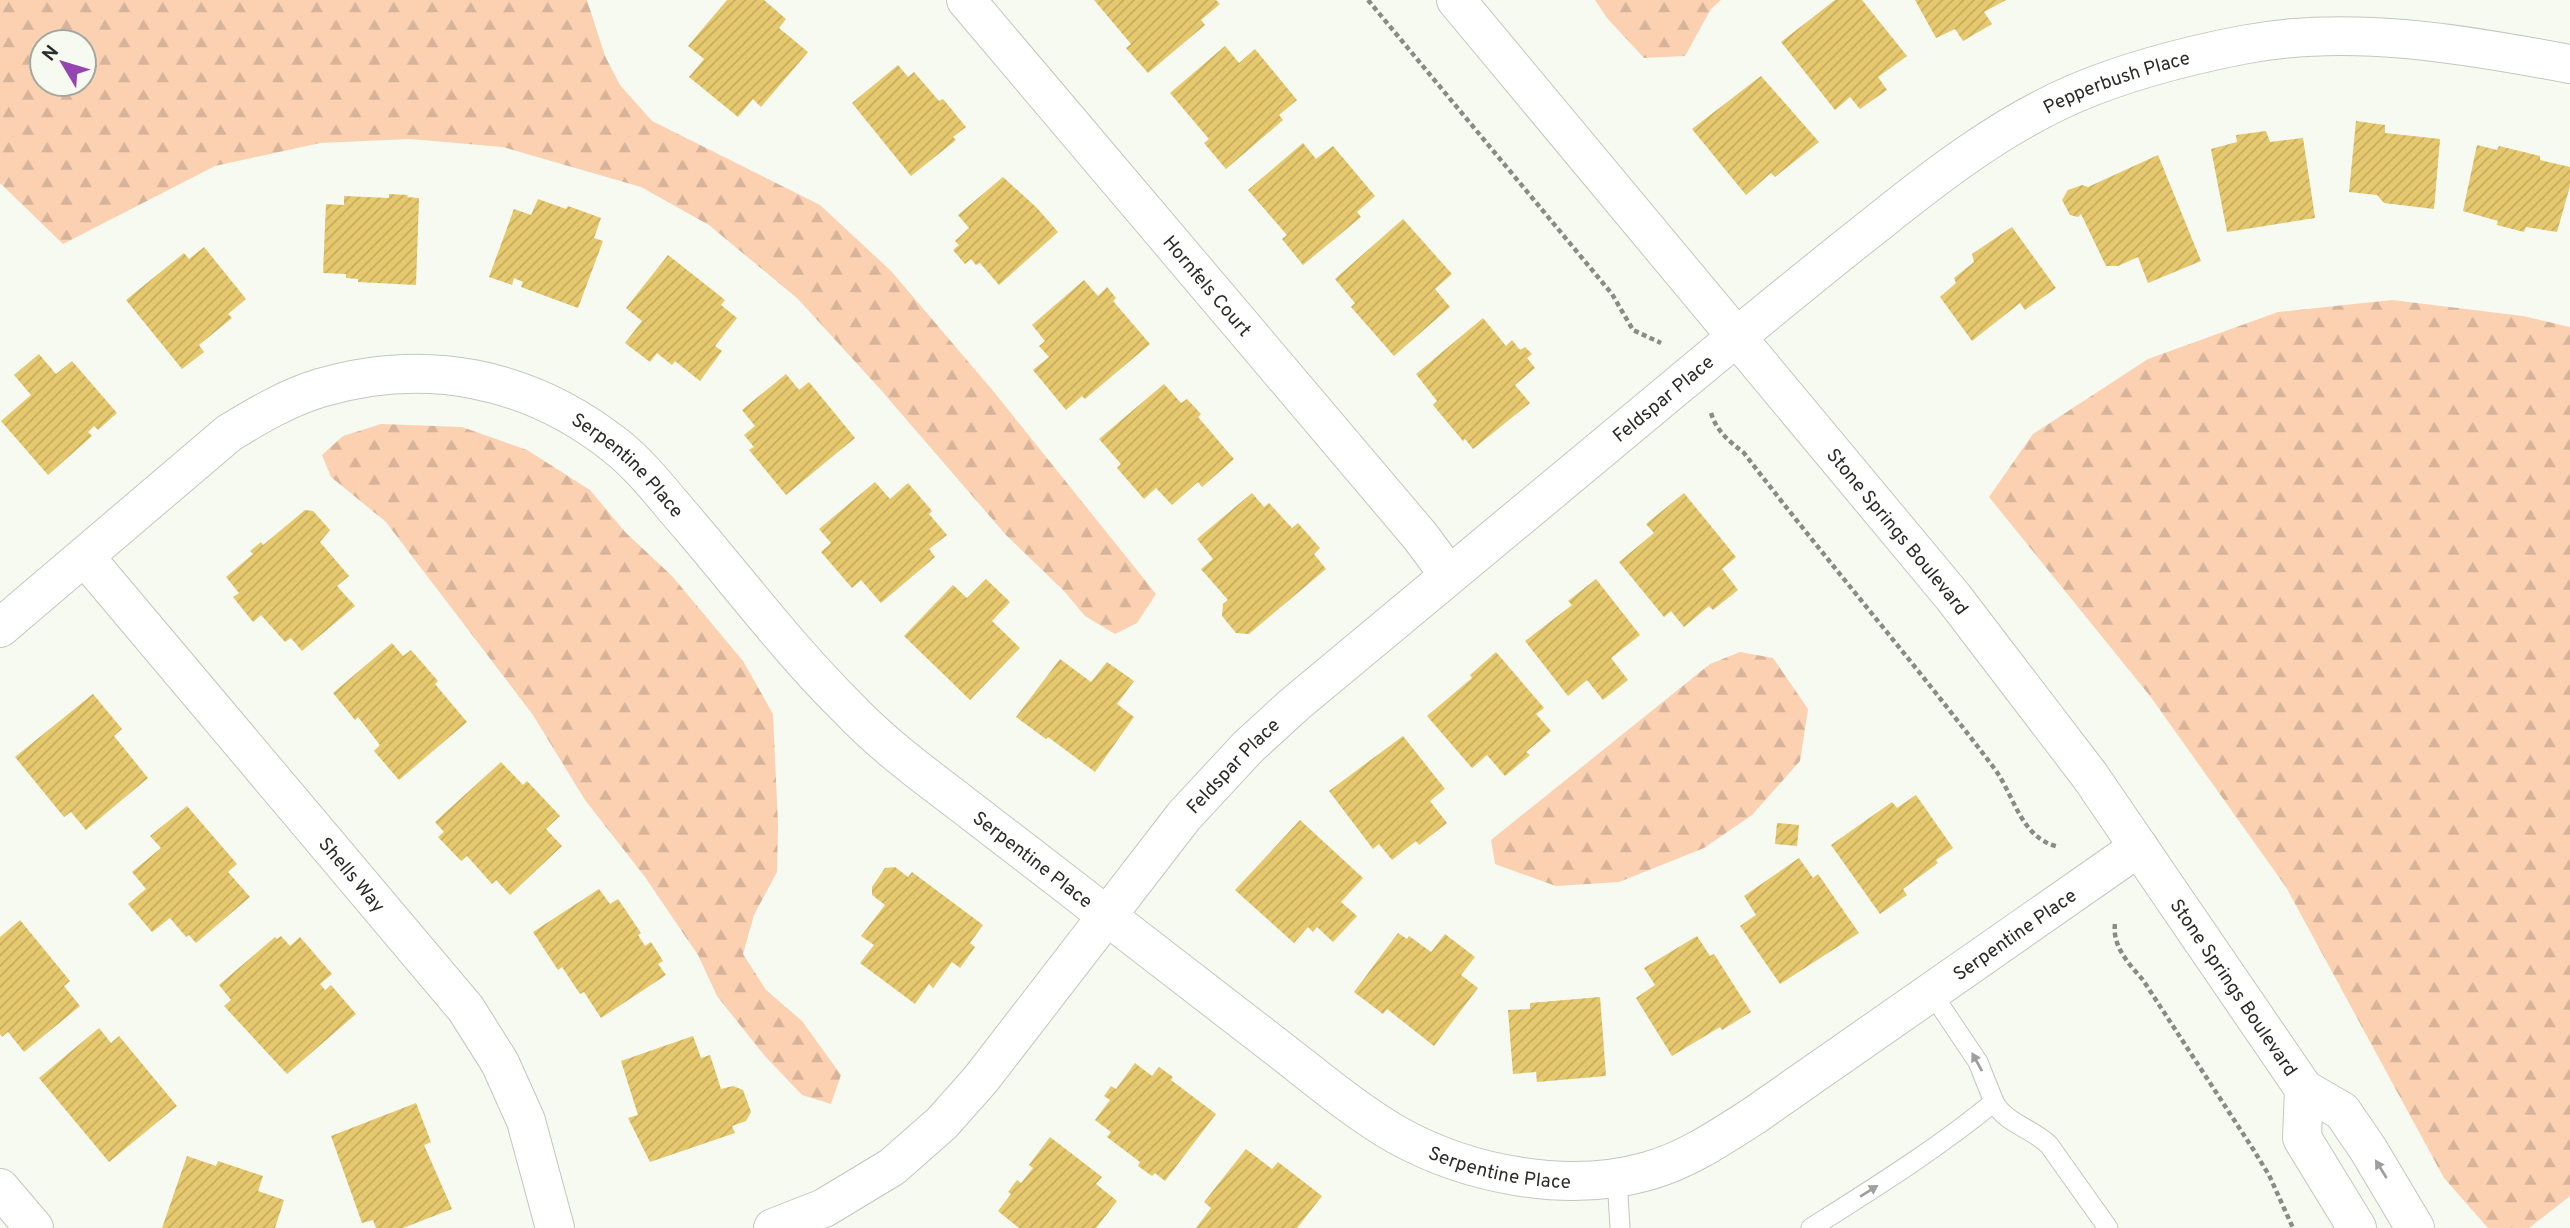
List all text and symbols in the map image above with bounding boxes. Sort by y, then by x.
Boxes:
north arrow [28,28,98,98]
text: N [38,41,65,67]
street label: Pepperbush Place [2040,47,2193,121]
street label: Hornfels Court [1157,231,1256,342]
street label: Feldspar Place [1609,351,1719,448]
street label: Serpentine Place [567,408,688,523]
street label: Stone Springs Boulevard [1820,444,1973,620]
street label: Feldspar Place [1182,714,1286,820]
street label: Serpentine Place [967,807,1097,914]
street label: Shells Way [312,833,389,918]
street label: Serpentine Place [1949,884,2082,987]
street label: Stone Springs Boulevard [2164,895,2302,1082]
one-way arrow [1971,1053,1983,1072]
street label: Serpentine Place [1424,1142,1571,1195]
one-way arrow [2374,1160,2387,1179]
one-way arrow [1859,1185,1879,1198]

